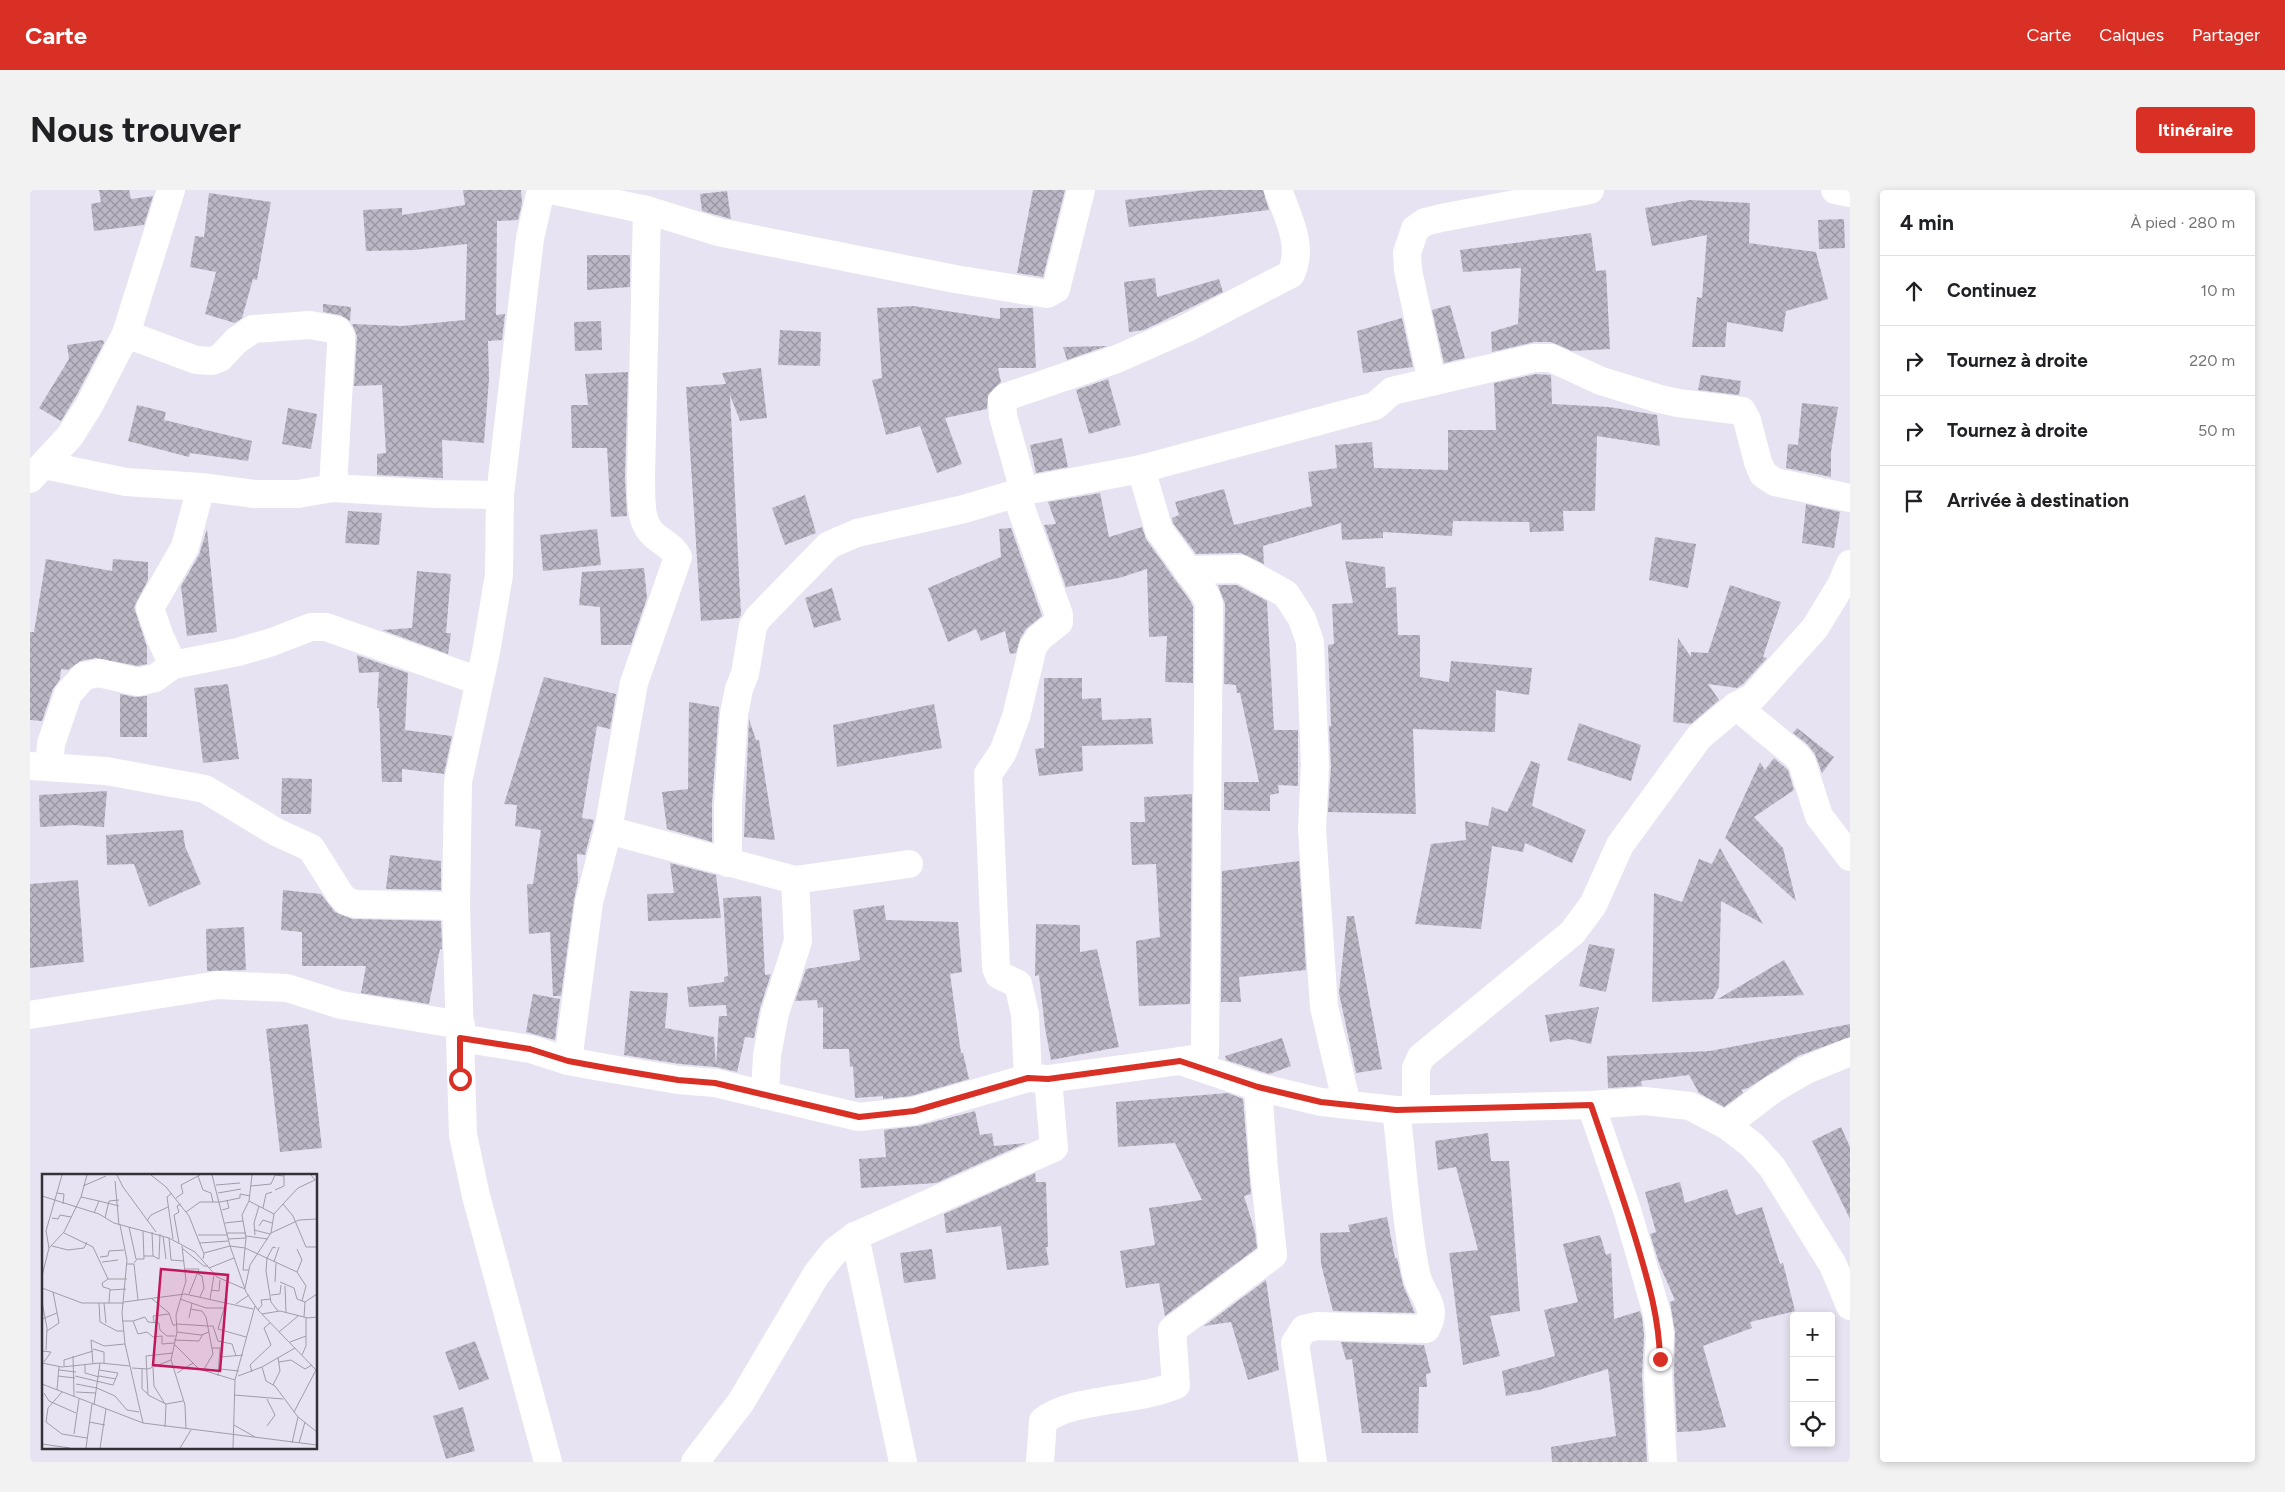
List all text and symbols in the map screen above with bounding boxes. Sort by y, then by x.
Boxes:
text: Carte [25,21,87,50]
text: Carte [2026,24,2071,46]
text: Calques [2099,24,2164,46]
text: Partager [2192,24,2260,46]
button: Itinéraire [2136,107,2255,153]
text: Nous trouver [30,109,241,151]
text: 4 min [1900,210,1954,235]
text: À pied · 280 m [2130,213,2235,232]
icon: ahead [1900,277,1928,305]
text: Continuez [1947,279,2036,302]
text: 10 m [2201,281,2235,300]
icon: right [1900,347,1928,375]
text: Tournez à droite [1947,349,2088,372]
text: 220 m [2189,351,2235,370]
icon: right [1900,417,1928,445]
text: Tournez à droite [1947,419,2088,442]
text: 50 m [2198,421,2235,440]
icon: arrive [1900,487,1928,515]
text: Arrivée à destination [1947,489,2129,512]
route start [449,1068,472,1091]
inset map [42,1174,318,1450]
map controls [1790,1312,1835,1447]
button: + [1790,1312,1835,1357]
route end [1649,1348,1672,1371]
button: − [1790,1357,1835,1402]
button: locate [1790,1402,1835,1447]

